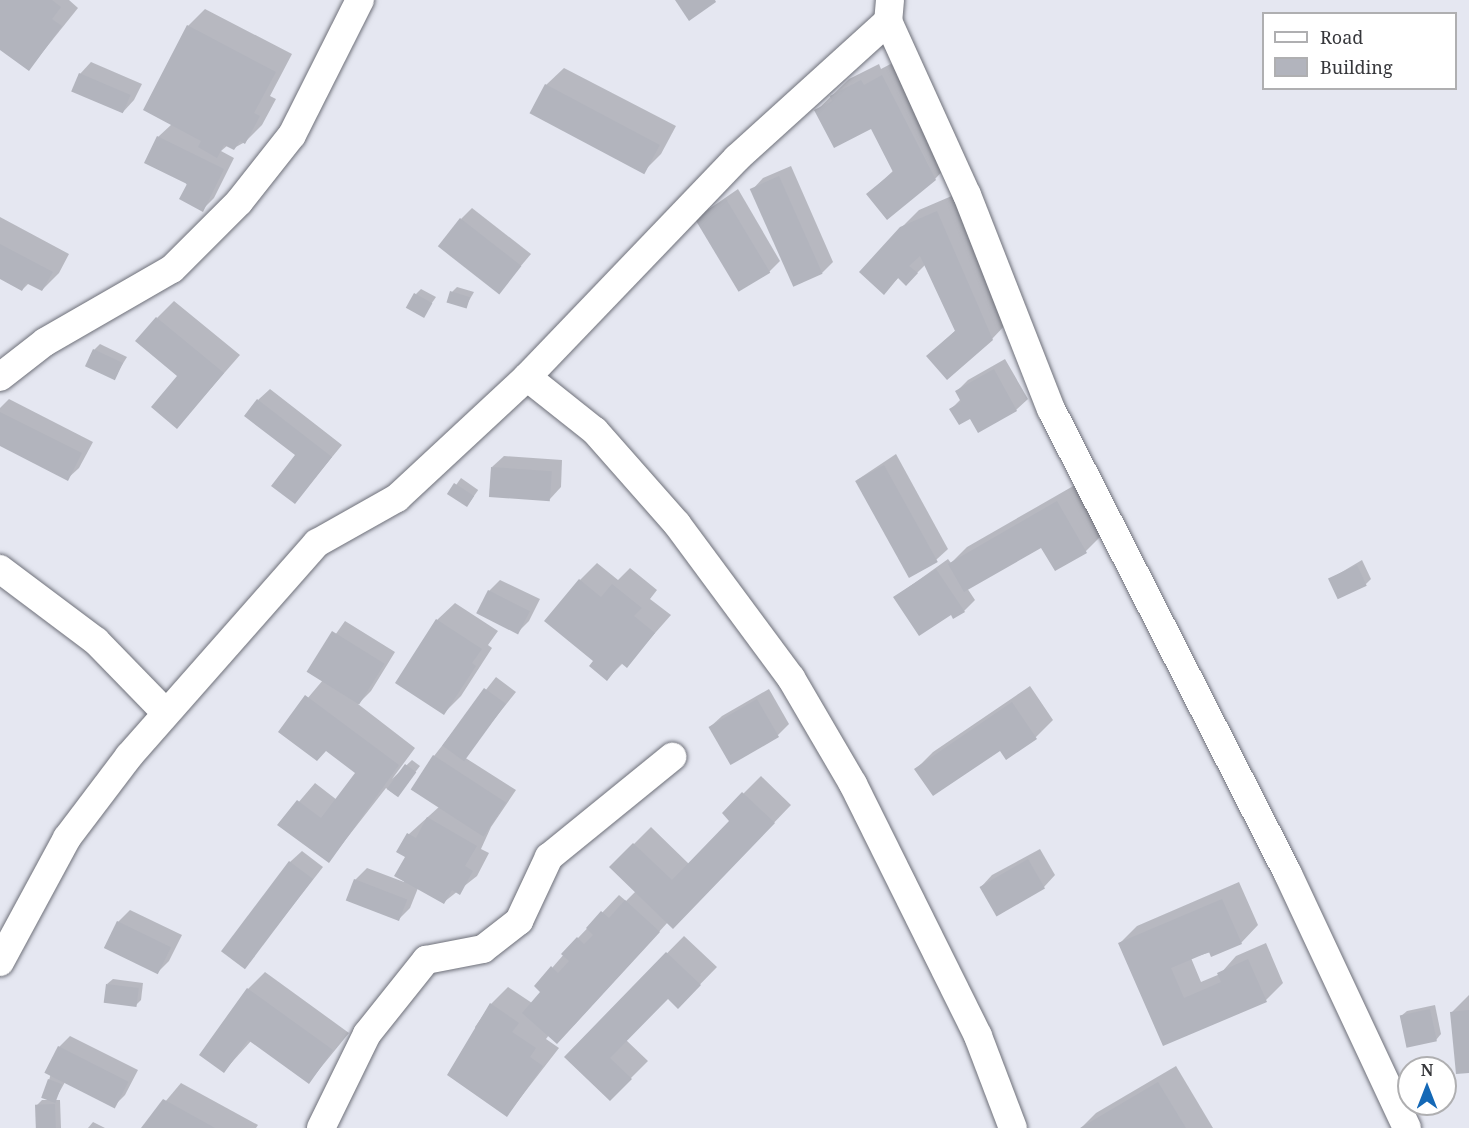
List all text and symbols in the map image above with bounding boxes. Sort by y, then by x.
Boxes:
legend [1262,12,1457,90]
text: Road [1320,25,1363,49]
text: Building [1320,55,1393,79]
north arrow [1397,1056,1457,1116]
text: N [1421,1059,1433,1081]

